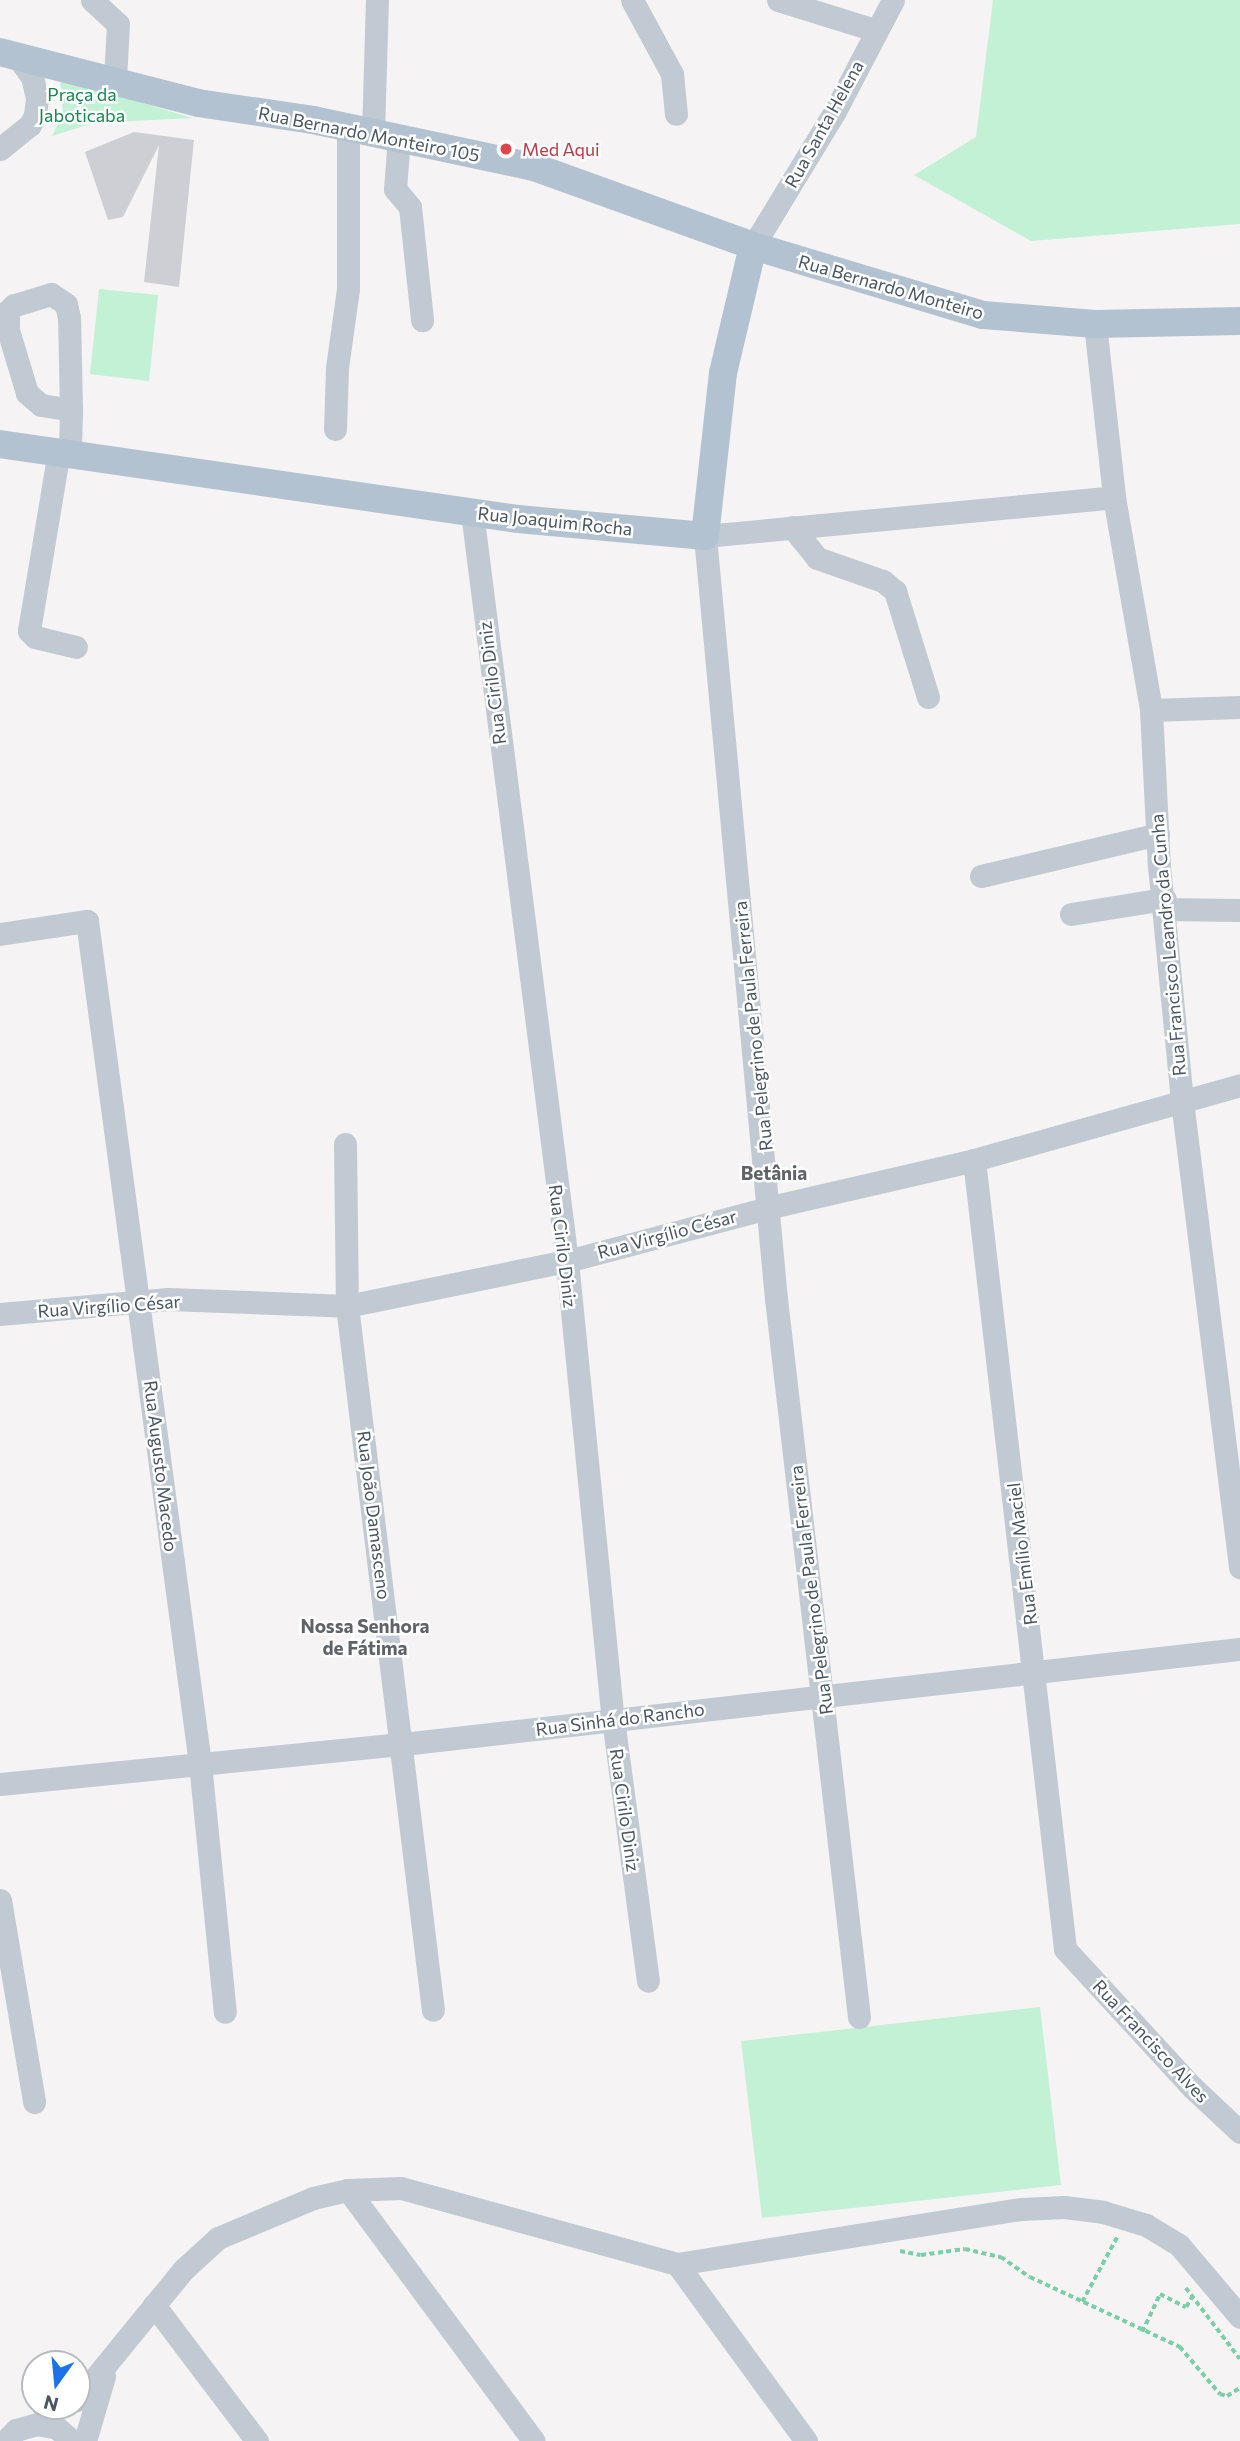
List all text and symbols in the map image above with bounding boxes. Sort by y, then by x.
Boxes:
street label: Rua Santa Helena [780,57,868,191]
park label: Praça da Jaboticaba [39,84,125,126]
street label: Rua Bernardo Monteiro 105 [257,102,481,166]
place label: Med Aqui [522,138,600,160]
marker: Med Aqui [496,139,516,159]
street label: Rua Bernardo Monteiro [796,250,986,324]
street label: Rua Joaquim Rocha [477,502,633,540]
street label: Rua Cirilo Diniz [474,620,510,746]
street label: Rua Francisco Leandro da Cunha [1146,813,1190,1077]
street label: Rua Pelegrino de Paula Ferreira [729,900,777,1152]
district label: Betânia [741,1162,807,1184]
street label: Rua Cirilo Diniz [545,1183,581,1309]
street label: Rua Virgílio César [595,1205,739,1263]
street label: Rua Virgílio César [37,1290,181,1322]
street label: Rua Augusto Macedo [140,1379,182,1553]
street label: Rua João Damasceno [353,1429,395,1601]
street label: Rua Pelegrino de Paula Ferreira [785,1464,837,1716]
street label: Rua Emílio Maciel [1003,1482,1041,1626]
district label: Nossa Senhora de Fátima [300,1615,430,1659]
street label: Rua Sinhá do Rancho [534,1698,706,1740]
street label: Rua Cirilo Diniz [606,1747,644,1873]
street label: Rua Francisco Alves [1089,1975,1213,2107]
north arrow [21,2350,91,2420]
text: N [41,2391,61,2417]

